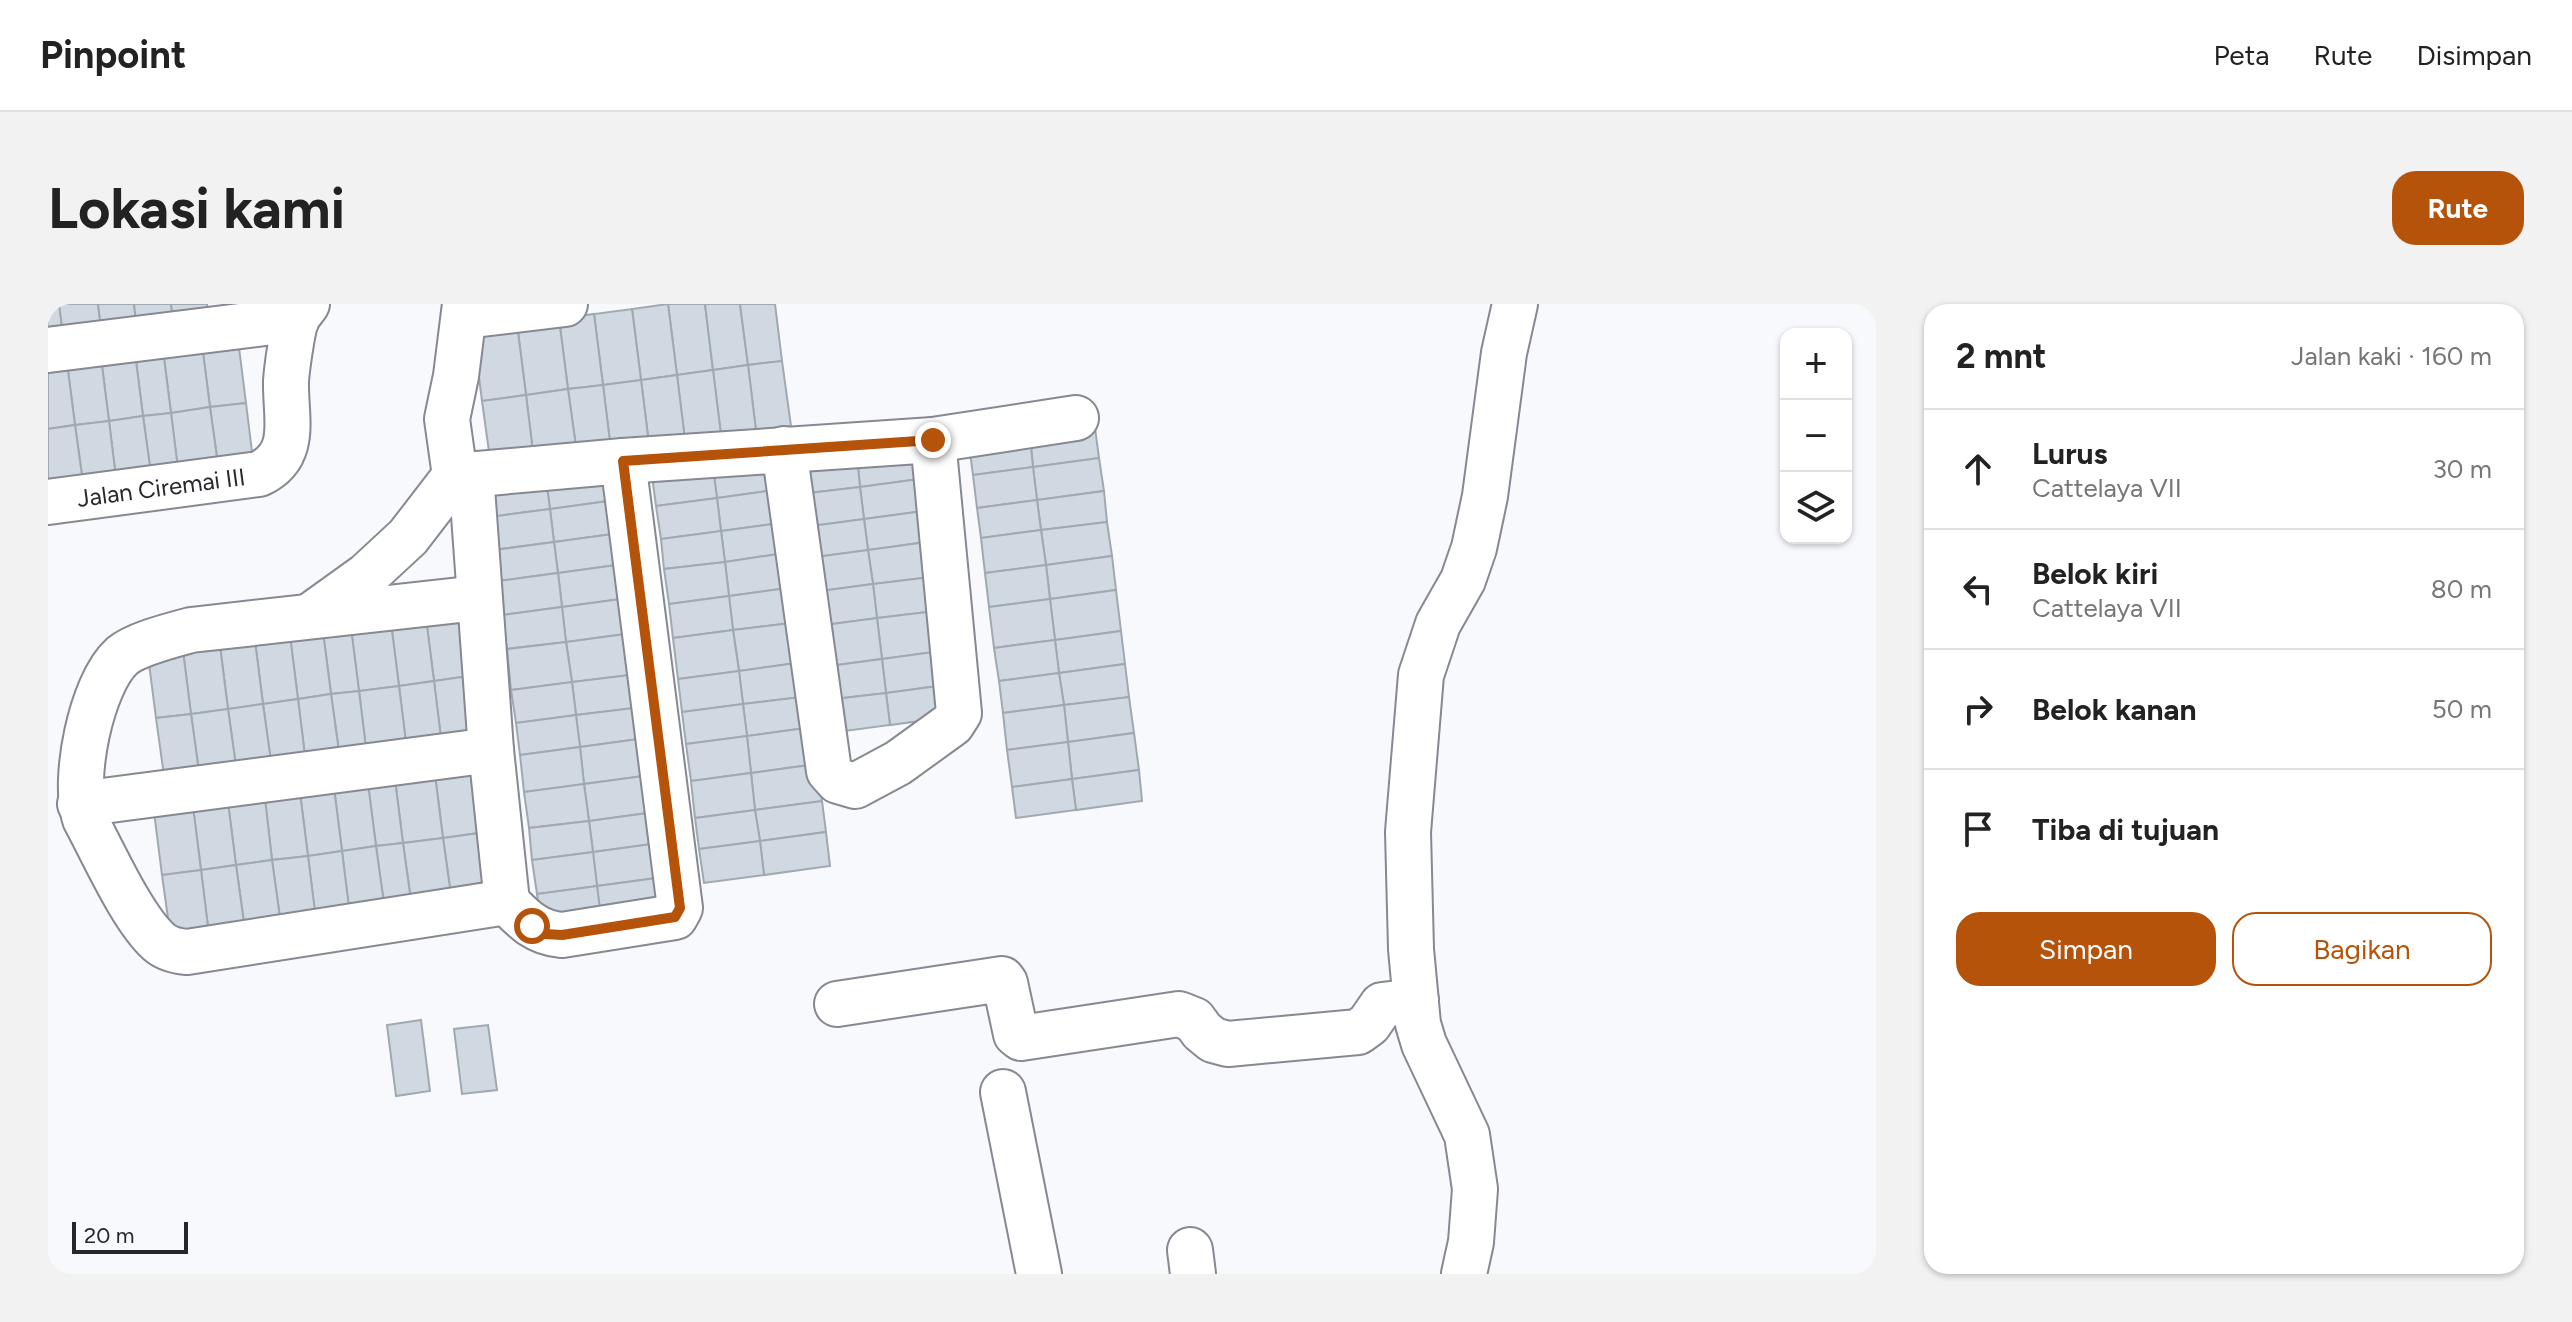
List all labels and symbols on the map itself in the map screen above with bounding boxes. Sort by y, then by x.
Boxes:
route end [915,422,951,458]
street label: Jalan Ciremai III [75,461,247,513]
route start [514,908,550,944]
scale bar [72,1218,188,1254]

